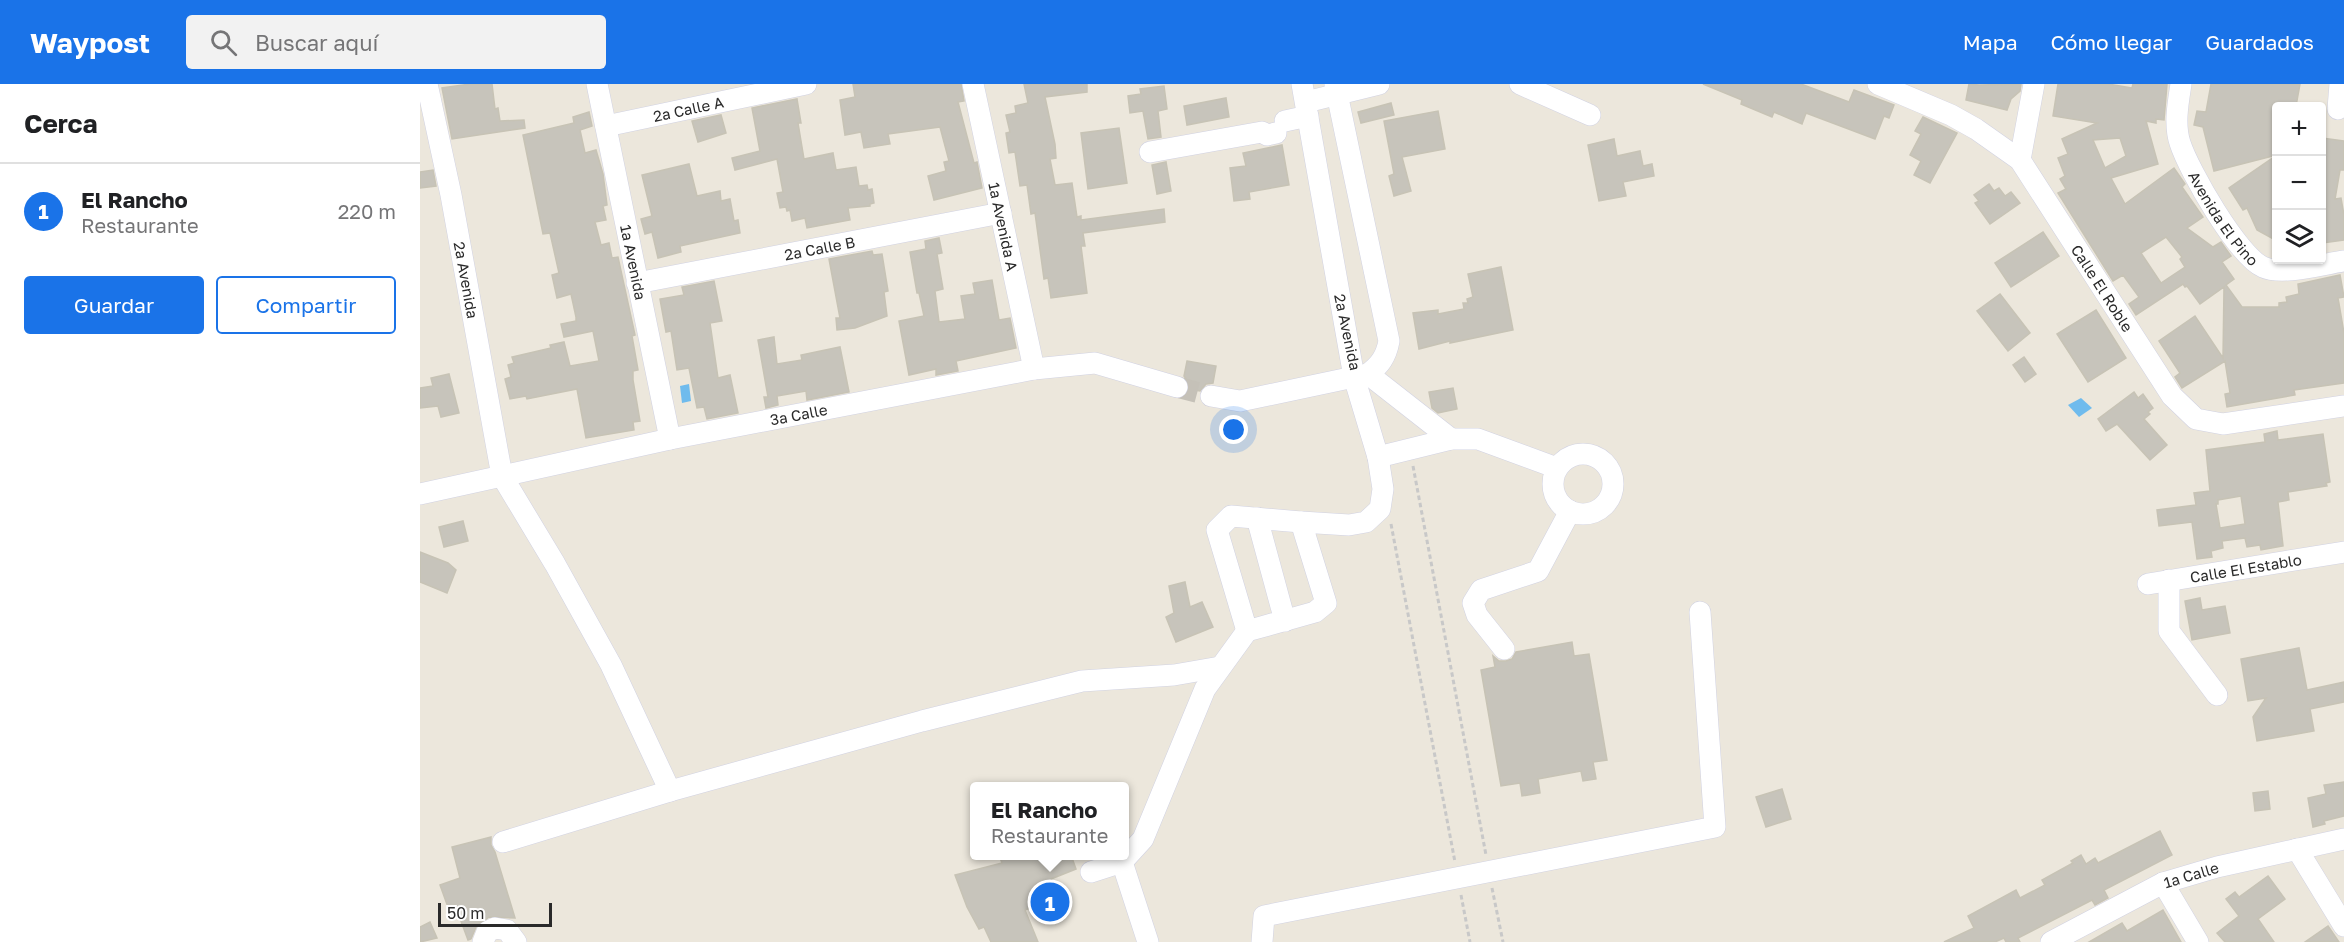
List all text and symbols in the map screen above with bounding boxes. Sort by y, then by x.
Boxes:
search box [186,15,606,69]
text: Waypost [30,26,150,59]
icon: search [207,26,240,59]
text: Buscar aquí [255,29,378,56]
text: Mapa [1963,29,2018,55]
text: Cómo llegar [2051,29,2172,55]
text: Guardados [2205,29,2314,55]
street label: 2a Calle A [651,93,725,125]
map controls [2272,102,2326,264]
button: + [2272,102,2326,156]
text: Cerca [24,108,98,139]
button: − [2272,156,2326,210]
street label: Avenida El Pino [2185,168,2262,269]
street label: 1a Avenida A [985,181,1022,273]
text: El Rancho [81,186,188,213]
text: 1 [38,199,49,223]
text: 220 m [338,199,396,223]
button: layers [2272,210,2326,264]
text: Restaurante [81,213,199,237]
street label: 1a Avenida [617,223,650,302]
street label: 2a Calle B [783,232,857,263]
street label: 2a Avenida [451,240,482,320]
street label: Calle El Roble [2068,241,2137,335]
button: Guardar [24,276,204,334]
button: Compartir [216,276,396,334]
street label: 2a Avenida [1331,292,1365,372]
street label: 3a Calle [769,400,829,429]
your location [1219,415,1248,444]
street label: Calle El Establo [2189,550,2303,586]
popup [970,782,1129,860]
text: El Rancho [991,796,1097,823]
text: Restaurante [991,823,1108,847]
street label: 1a Calle [2162,858,2221,891]
pin: 1 [1030,880,1070,924]
scale bar [438,900,552,928]
text: 50 m [447,903,484,923]

